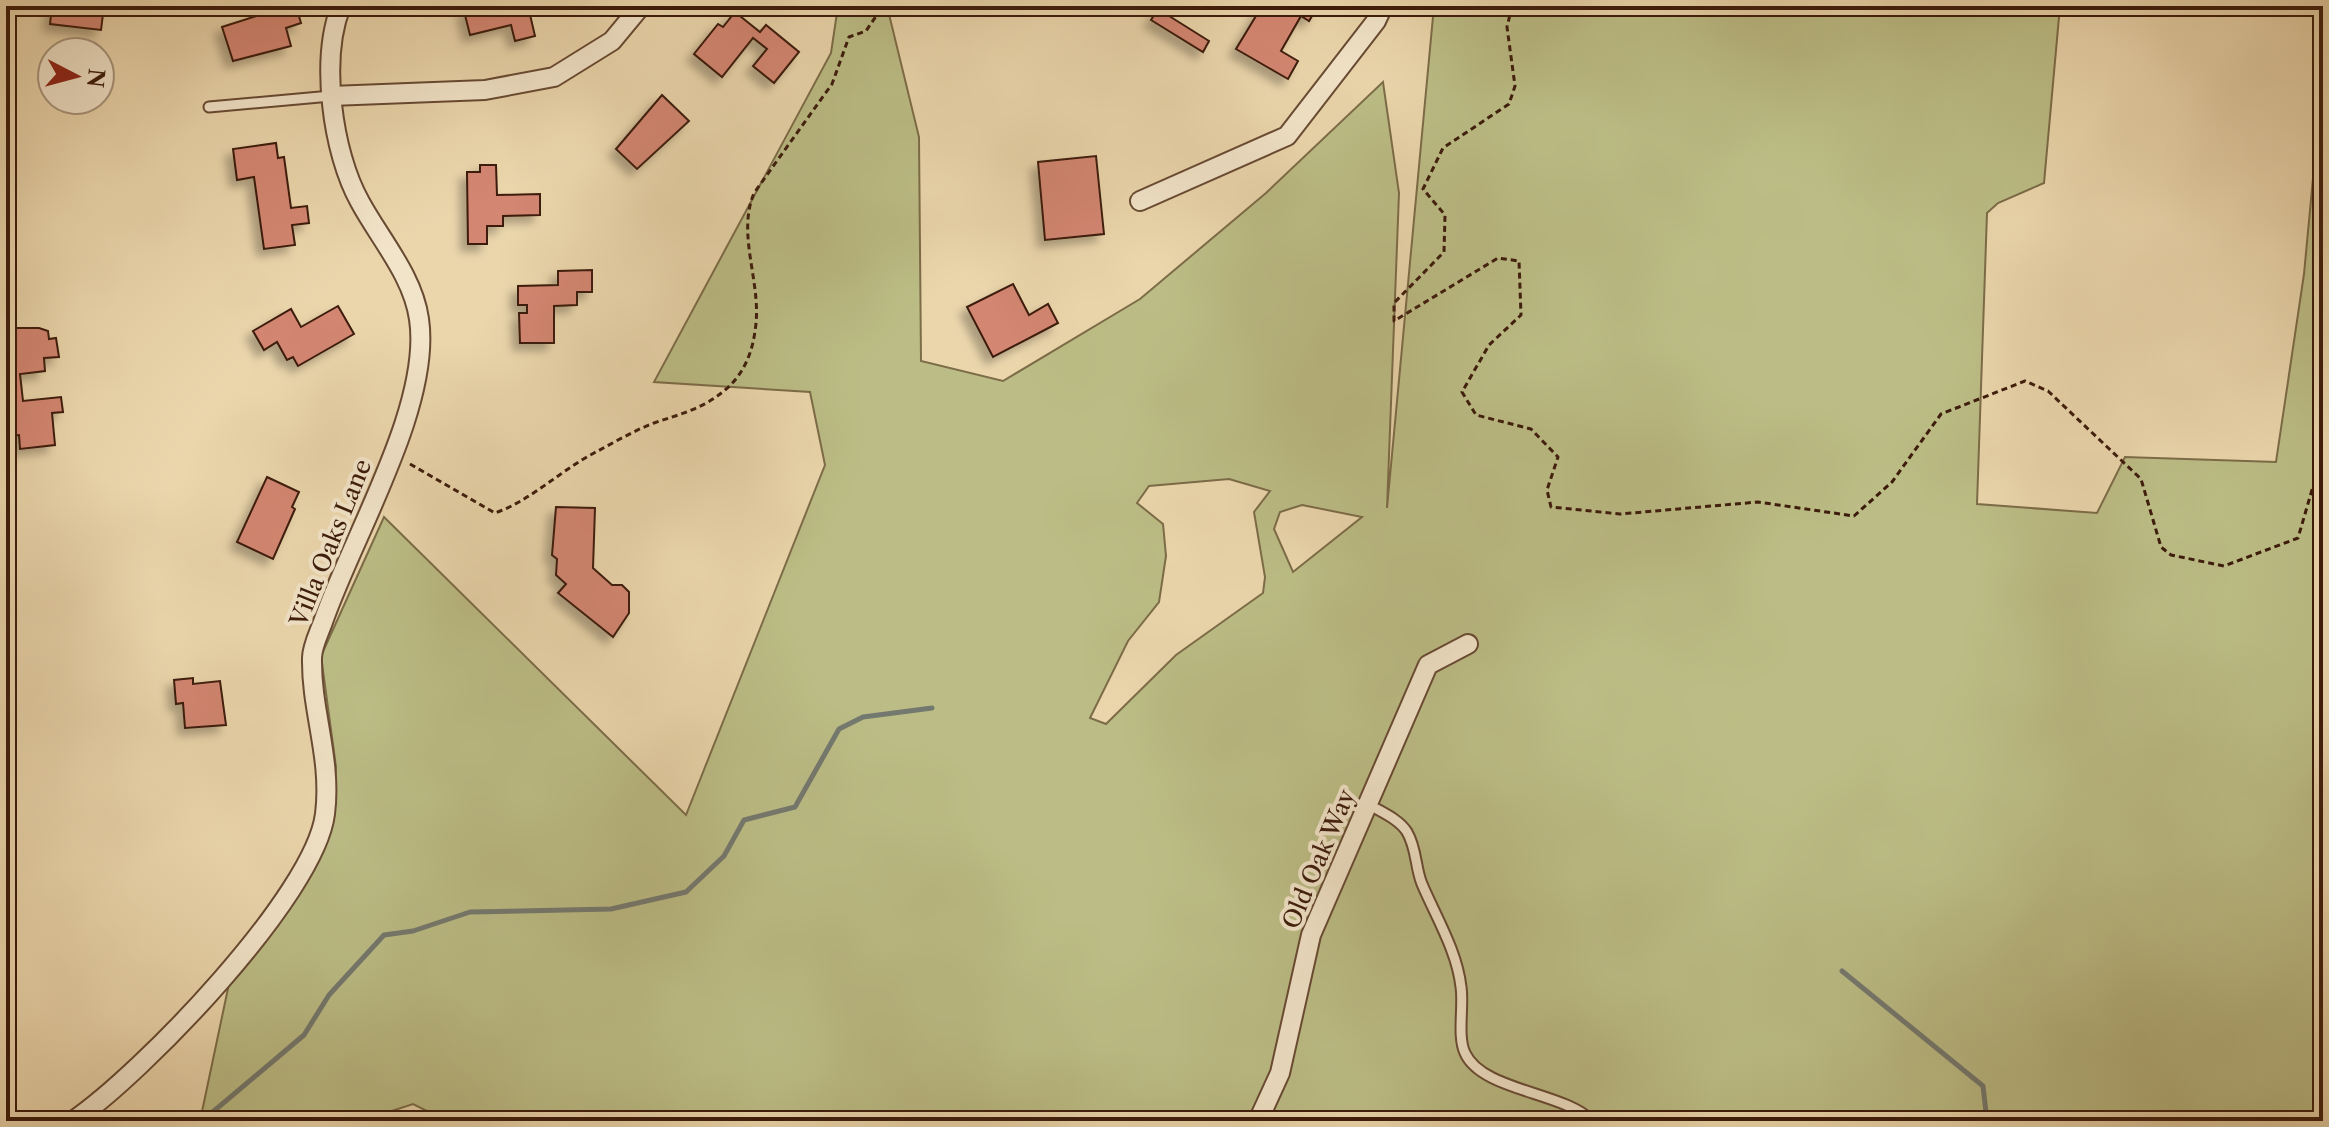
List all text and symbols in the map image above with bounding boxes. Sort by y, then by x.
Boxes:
north arrow [36,36,116,116]
text: N [81,67,110,89]
street label: Villa Oaks Lane [283,455,377,632]
street label: Old Oak Way [1276,784,1361,933]

